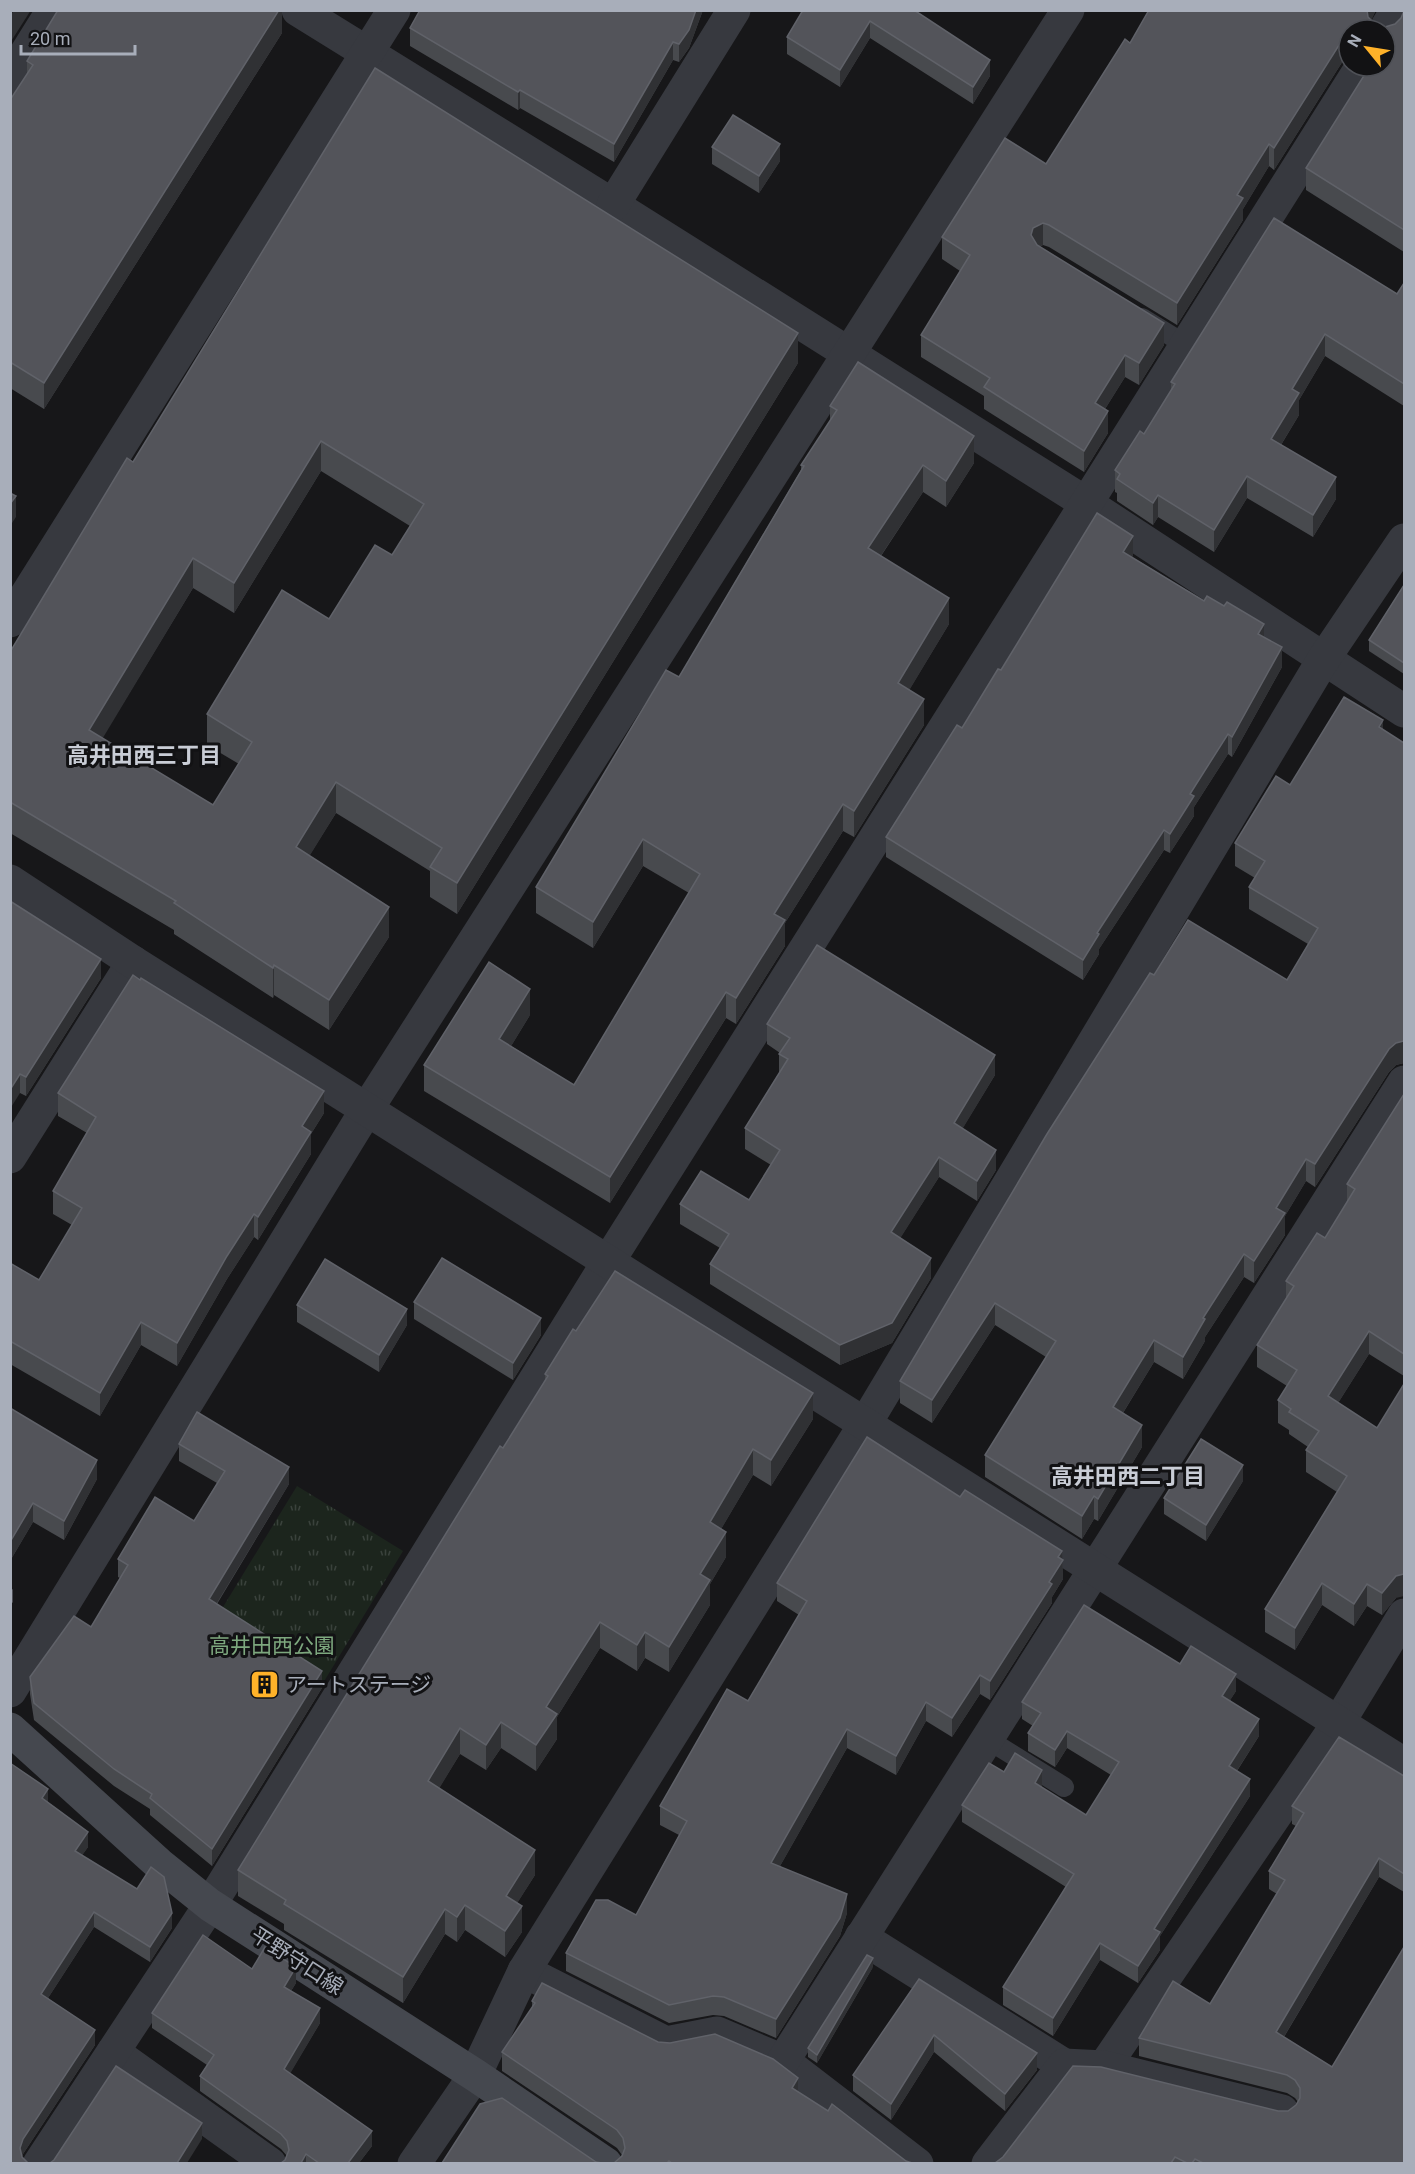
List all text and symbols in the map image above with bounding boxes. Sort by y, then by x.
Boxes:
scale bar [21,18,135,56]
north arrow [1337,18,1397,78]
text: 20 m [30,28,70,49]
text: N [1343,31,1365,50]
district label: 高井田西三丁目 [67,743,221,768]
district label: 高井田西二丁目 [1051,1464,1205,1489]
park label: 高井田西公園 [209,1634,335,1658]
building icon: アートステージ [249,1669,281,1701]
place label: アートステージ [286,1673,431,1697]
street label: 平野守口線 [246,1922,348,2000]

